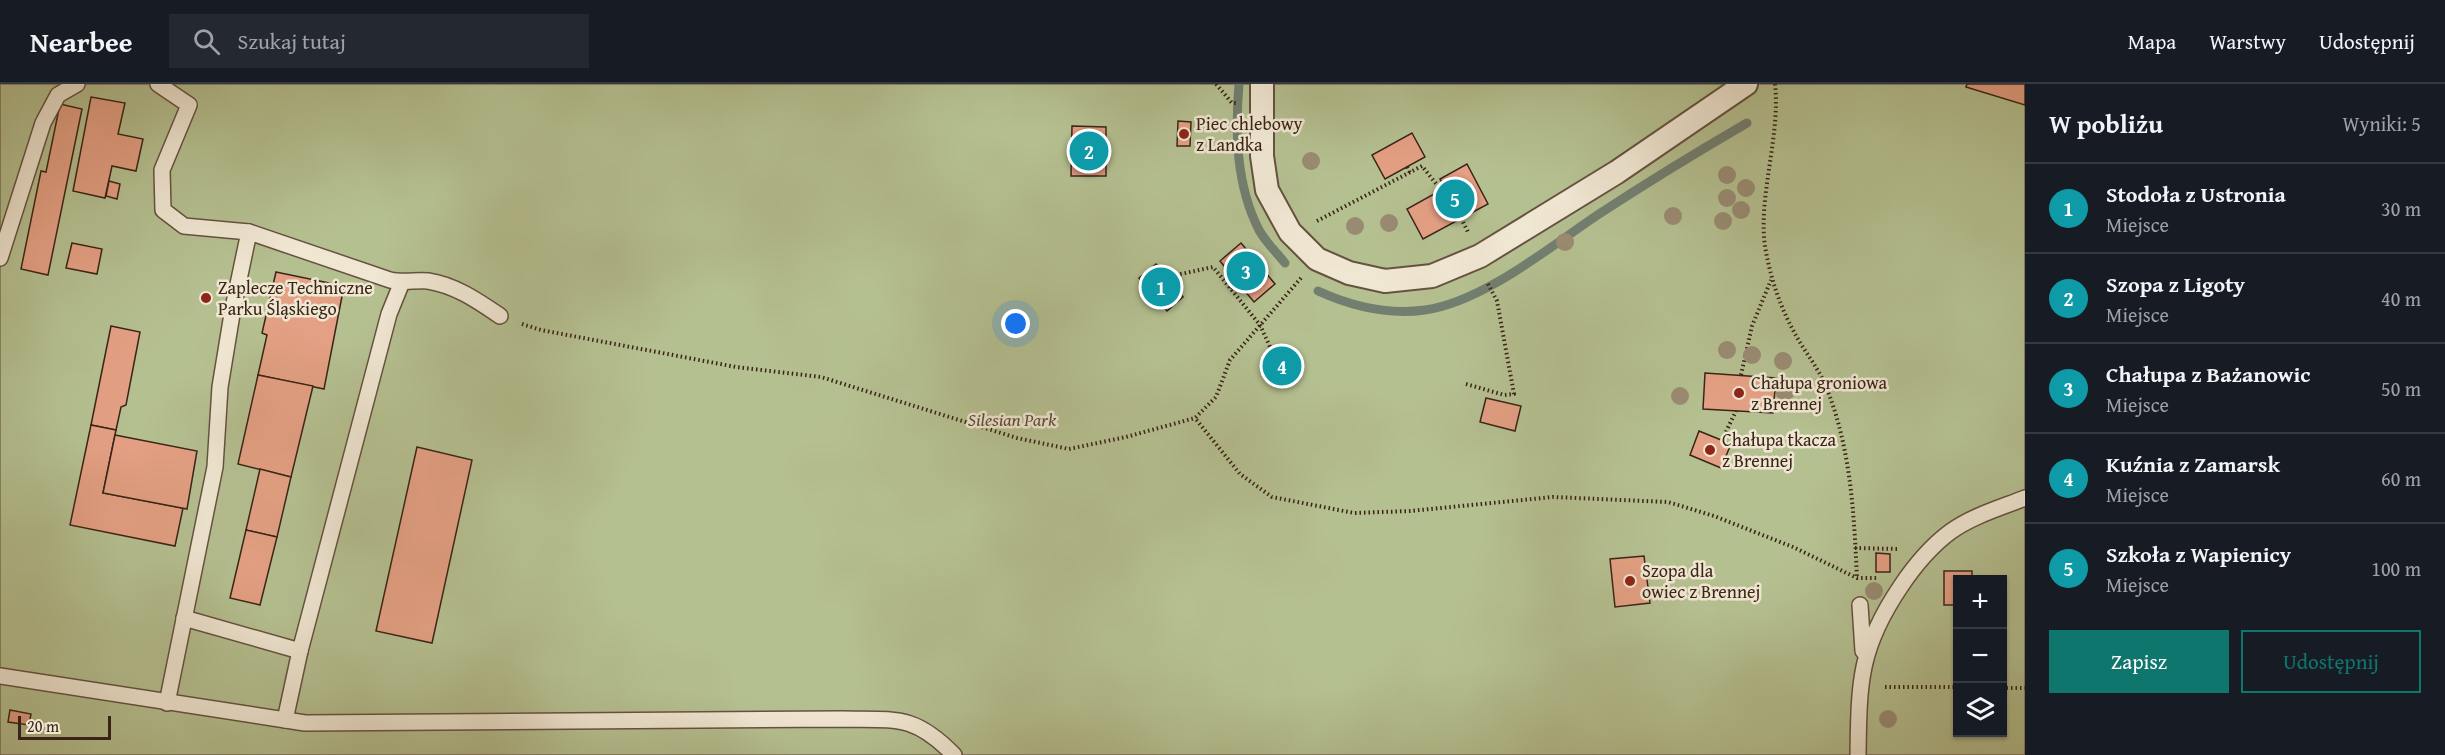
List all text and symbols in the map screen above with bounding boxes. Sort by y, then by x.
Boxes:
search box [169,14,589,68]
text: Nearbee [30,21,133,62]
icon: search [190,25,223,58]
text: Szukaj tutaj [238,25,346,57]
text: Mapa [2128,26,2176,57]
text: Warstwy [2209,26,2286,57]
text: Udostępnij [2319,26,2415,57]
text: W pobliżu [2049,104,2163,143]
text: Wyniki: 5 [2343,109,2421,138]
place label: Piec chlebowy z Landka [1196,110,1302,158]
marker: Piec chlebowy z Landka [1177,127,1191,141]
pin: 2 [1070,128,1108,174]
pin: 5 [1436,176,1474,222]
text: Stodoła z Ustronia [2106,178,2286,210]
text: 1 [2063,194,2074,223]
text: 30 m [2381,194,2421,223]
text: Miejsce [2106,210,2169,239]
pin: 3 [1226,248,1266,294]
pin: 1 [1142,264,1180,310]
text: Szopa z Ligoty [2106,268,2245,300]
place label: Zaplecze Techniczne Parku Śląskiego [218,274,373,322]
text: 2 [2063,284,2074,313]
text: 40 m [2381,284,2421,313]
marker: Zaplecze Techniczne Parku Śląskiego [199,291,213,305]
text: Miejsce [2106,300,2169,329]
your location [1001,309,1030,338]
pin: 4 [1262,344,1302,388]
text: Chałupa z Bażanowic [2106,358,2310,390]
place label: Chałupa groniowa z Brennej [1751,369,1887,417]
text: 3 [2063,374,2074,403]
text: 50 m [2381,374,2421,403]
marker: Chałupa groniowa z Brennej [1732,386,1746,400]
text: Miejsce [2106,390,2169,419]
park label: Silesian Park [968,406,1057,433]
place label: Chałupa tkacza z Brennej [1722,426,1836,474]
marker: Chałupa tkacza z Brennej [1703,443,1717,457]
text: Kuźnia z Zamarsk [2106,448,2280,480]
text: 4 [2063,464,2074,493]
text: 60 m [2381,464,2421,493]
text: Miejsce [2106,480,2169,509]
text: Szkoła z Wapienicy [2106,538,2291,570]
text: 5 [2063,554,2074,583]
text: 100 m [2371,554,2421,583]
place label: Szopa dla owiec z Brennej [1642,557,1760,605]
text: Miejsce [2106,570,2169,599]
marker: Szopa dla owiec z Brennej [1623,574,1637,588]
map controls [1953,575,2007,737]
button: + [1953,575,2007,629]
button: − [1953,629,2007,683]
button: Zapisz [2049,630,2229,693]
button: Udostępnij [2241,630,2421,693]
button: layers [1953,683,2007,737]
scale bar [18,713,111,740]
text: 20 m [27,714,59,738]

